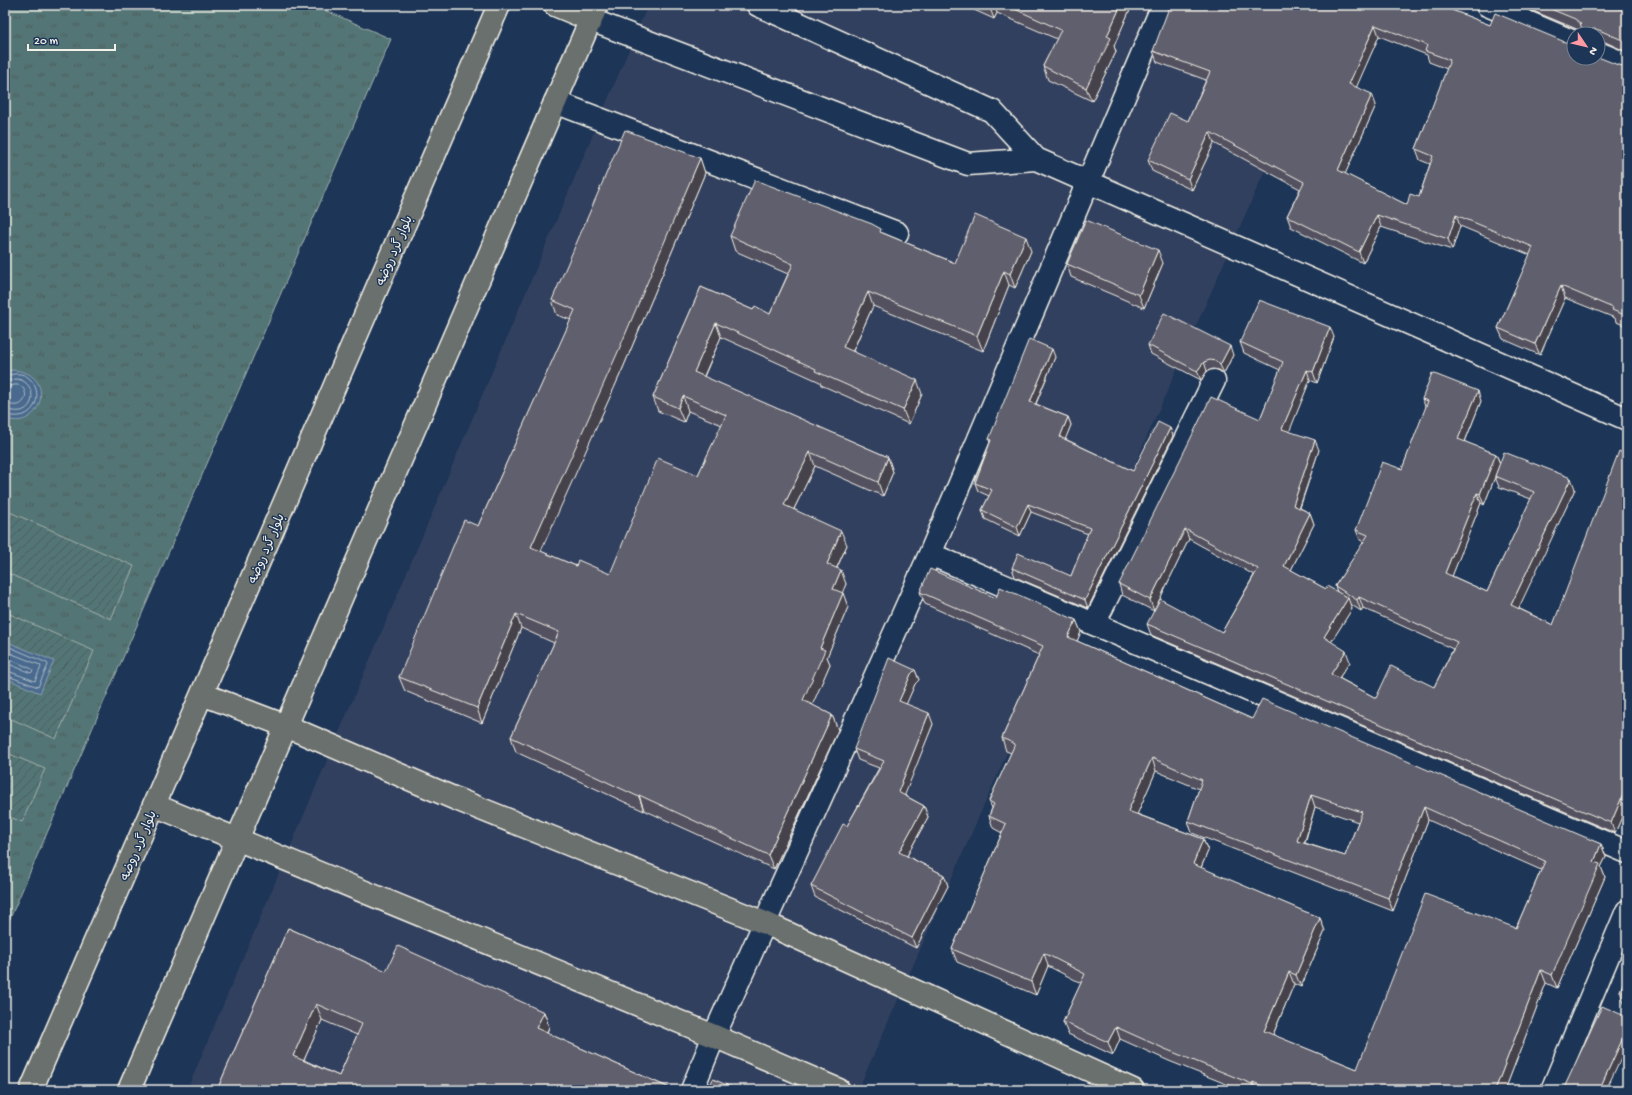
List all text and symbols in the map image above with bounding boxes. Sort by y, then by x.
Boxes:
scale bar [28,26,115,52]
north arrow [1566,26,1606,66]
text: 20 m [34,35,59,49]
text: N [1586,44,1600,57]
street label: بلوار گرد روضه [372,213,417,288]
street label: بلوار گرد روضه [244,511,289,586]
street label: بلوار گرد روضه [116,808,161,883]

